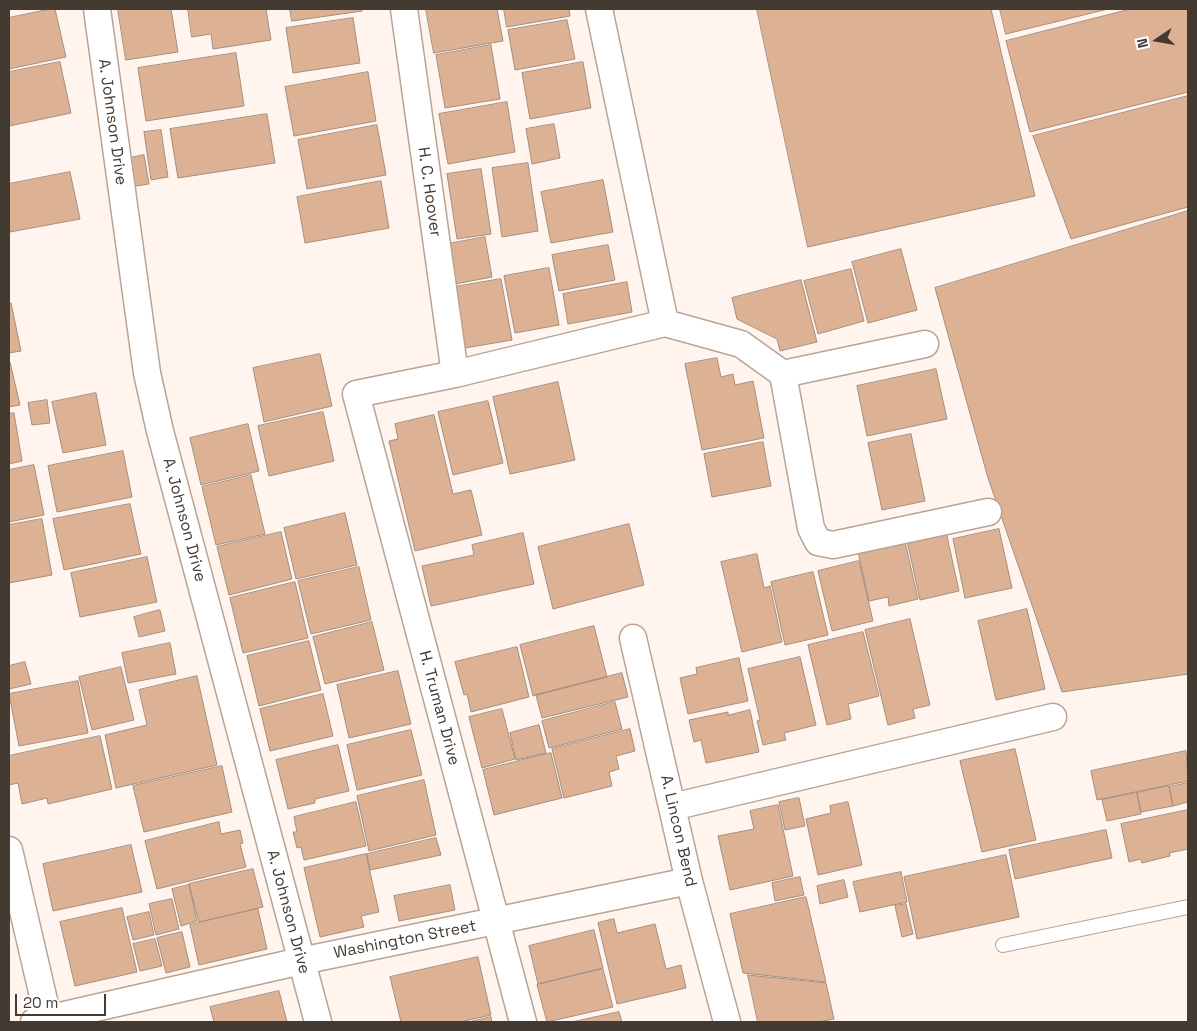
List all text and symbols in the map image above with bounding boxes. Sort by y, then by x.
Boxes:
north arrow [1132,15,1182,65]
text: N [1133,37,1152,50]
street label: A. Johnson Drive [94,58,130,186]
street label: H. C. Hoover [413,146,445,238]
street label: A. Johnson Drive [158,456,210,584]
street label: H. Truman Drive [414,649,464,767]
street label: A. Lincon Bend [656,773,700,889]
street label: A. Johnson Drive [262,848,314,976]
street label: Washington Street [332,917,478,963]
scale bar [18,984,109,1016]
text: 20 m [23,993,58,1012]

